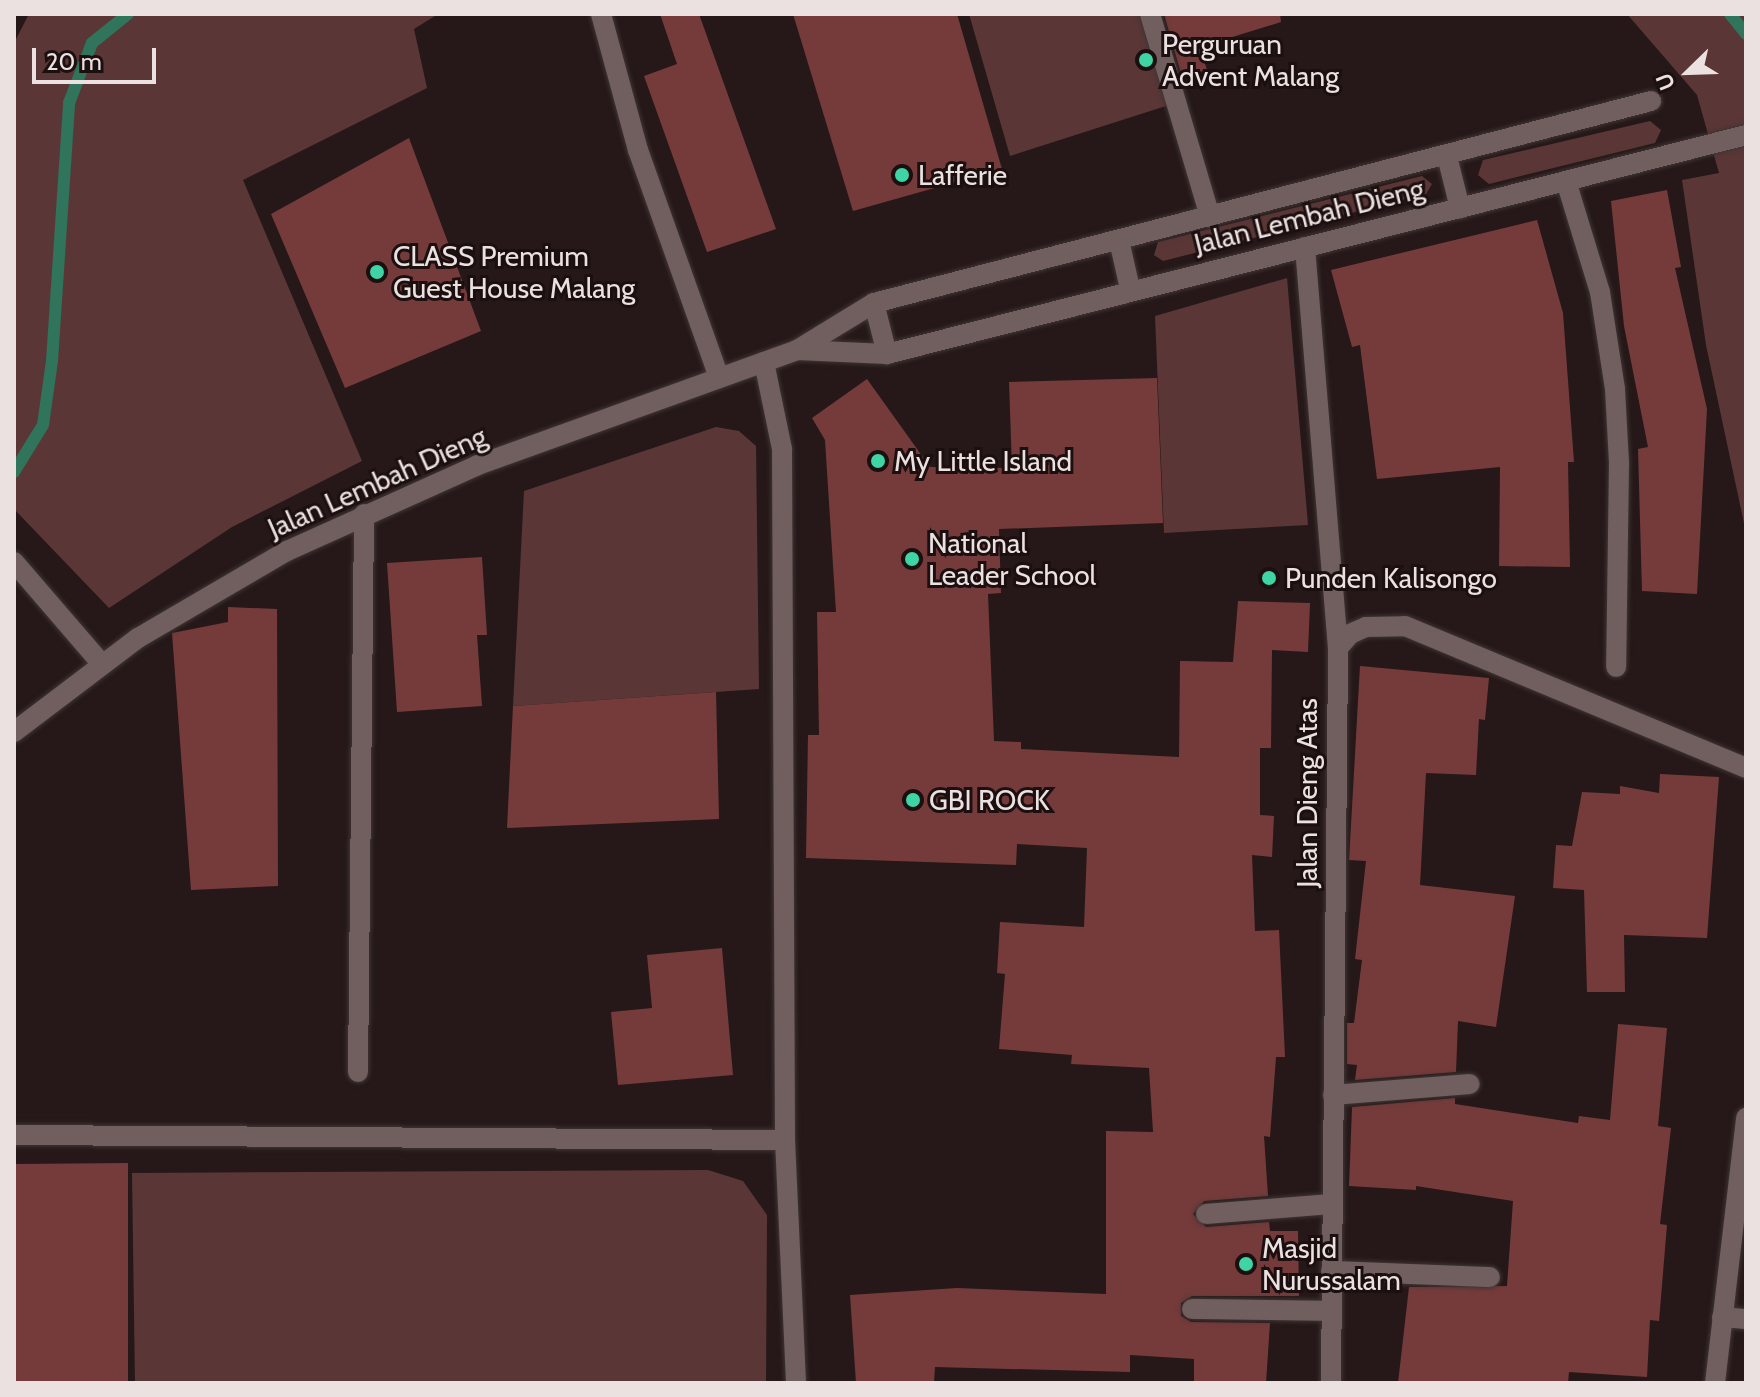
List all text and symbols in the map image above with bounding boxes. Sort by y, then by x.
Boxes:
place label: Perguruan Advent Malang [1162,27,1339,93]
scale bar [36,32,160,82]
north arrow [1648,32,1728,112]
text: 20 m [46,47,102,76]
marker: Perguruan Advent Malang [1137,51,1155,69]
text: U [1650,69,1681,94]
place label: Lafferie [918,158,1007,192]
marker: Lafferie [893,166,911,184]
street label: Jalan Lembah Dieng [1191,171,1427,261]
place label: CLASS Premium Guest House Malang [393,239,635,305]
marker: CLASS Premium Guest House Malang [368,263,386,281]
street label: Jalan Lembah Dieng [263,419,491,545]
place label: My Little Island [894,444,1072,478]
marker: My Little Island [869,452,887,470]
place label: National Leader School [928,526,1096,592]
marker: National Leader School [903,550,921,568]
place label: Punden Kalisongo [1285,561,1497,595]
marker: Punden Kalisongo [1260,569,1278,587]
street label: Jalan Dieng Atas [1290,698,1324,888]
place label: GBI ROCK [929,783,1050,817]
marker: GBI ROCK [904,791,922,809]
place label: Masjid Nurussalam [1262,1231,1401,1297]
marker: Masjid Nurussalam [1237,1255,1255,1273]

